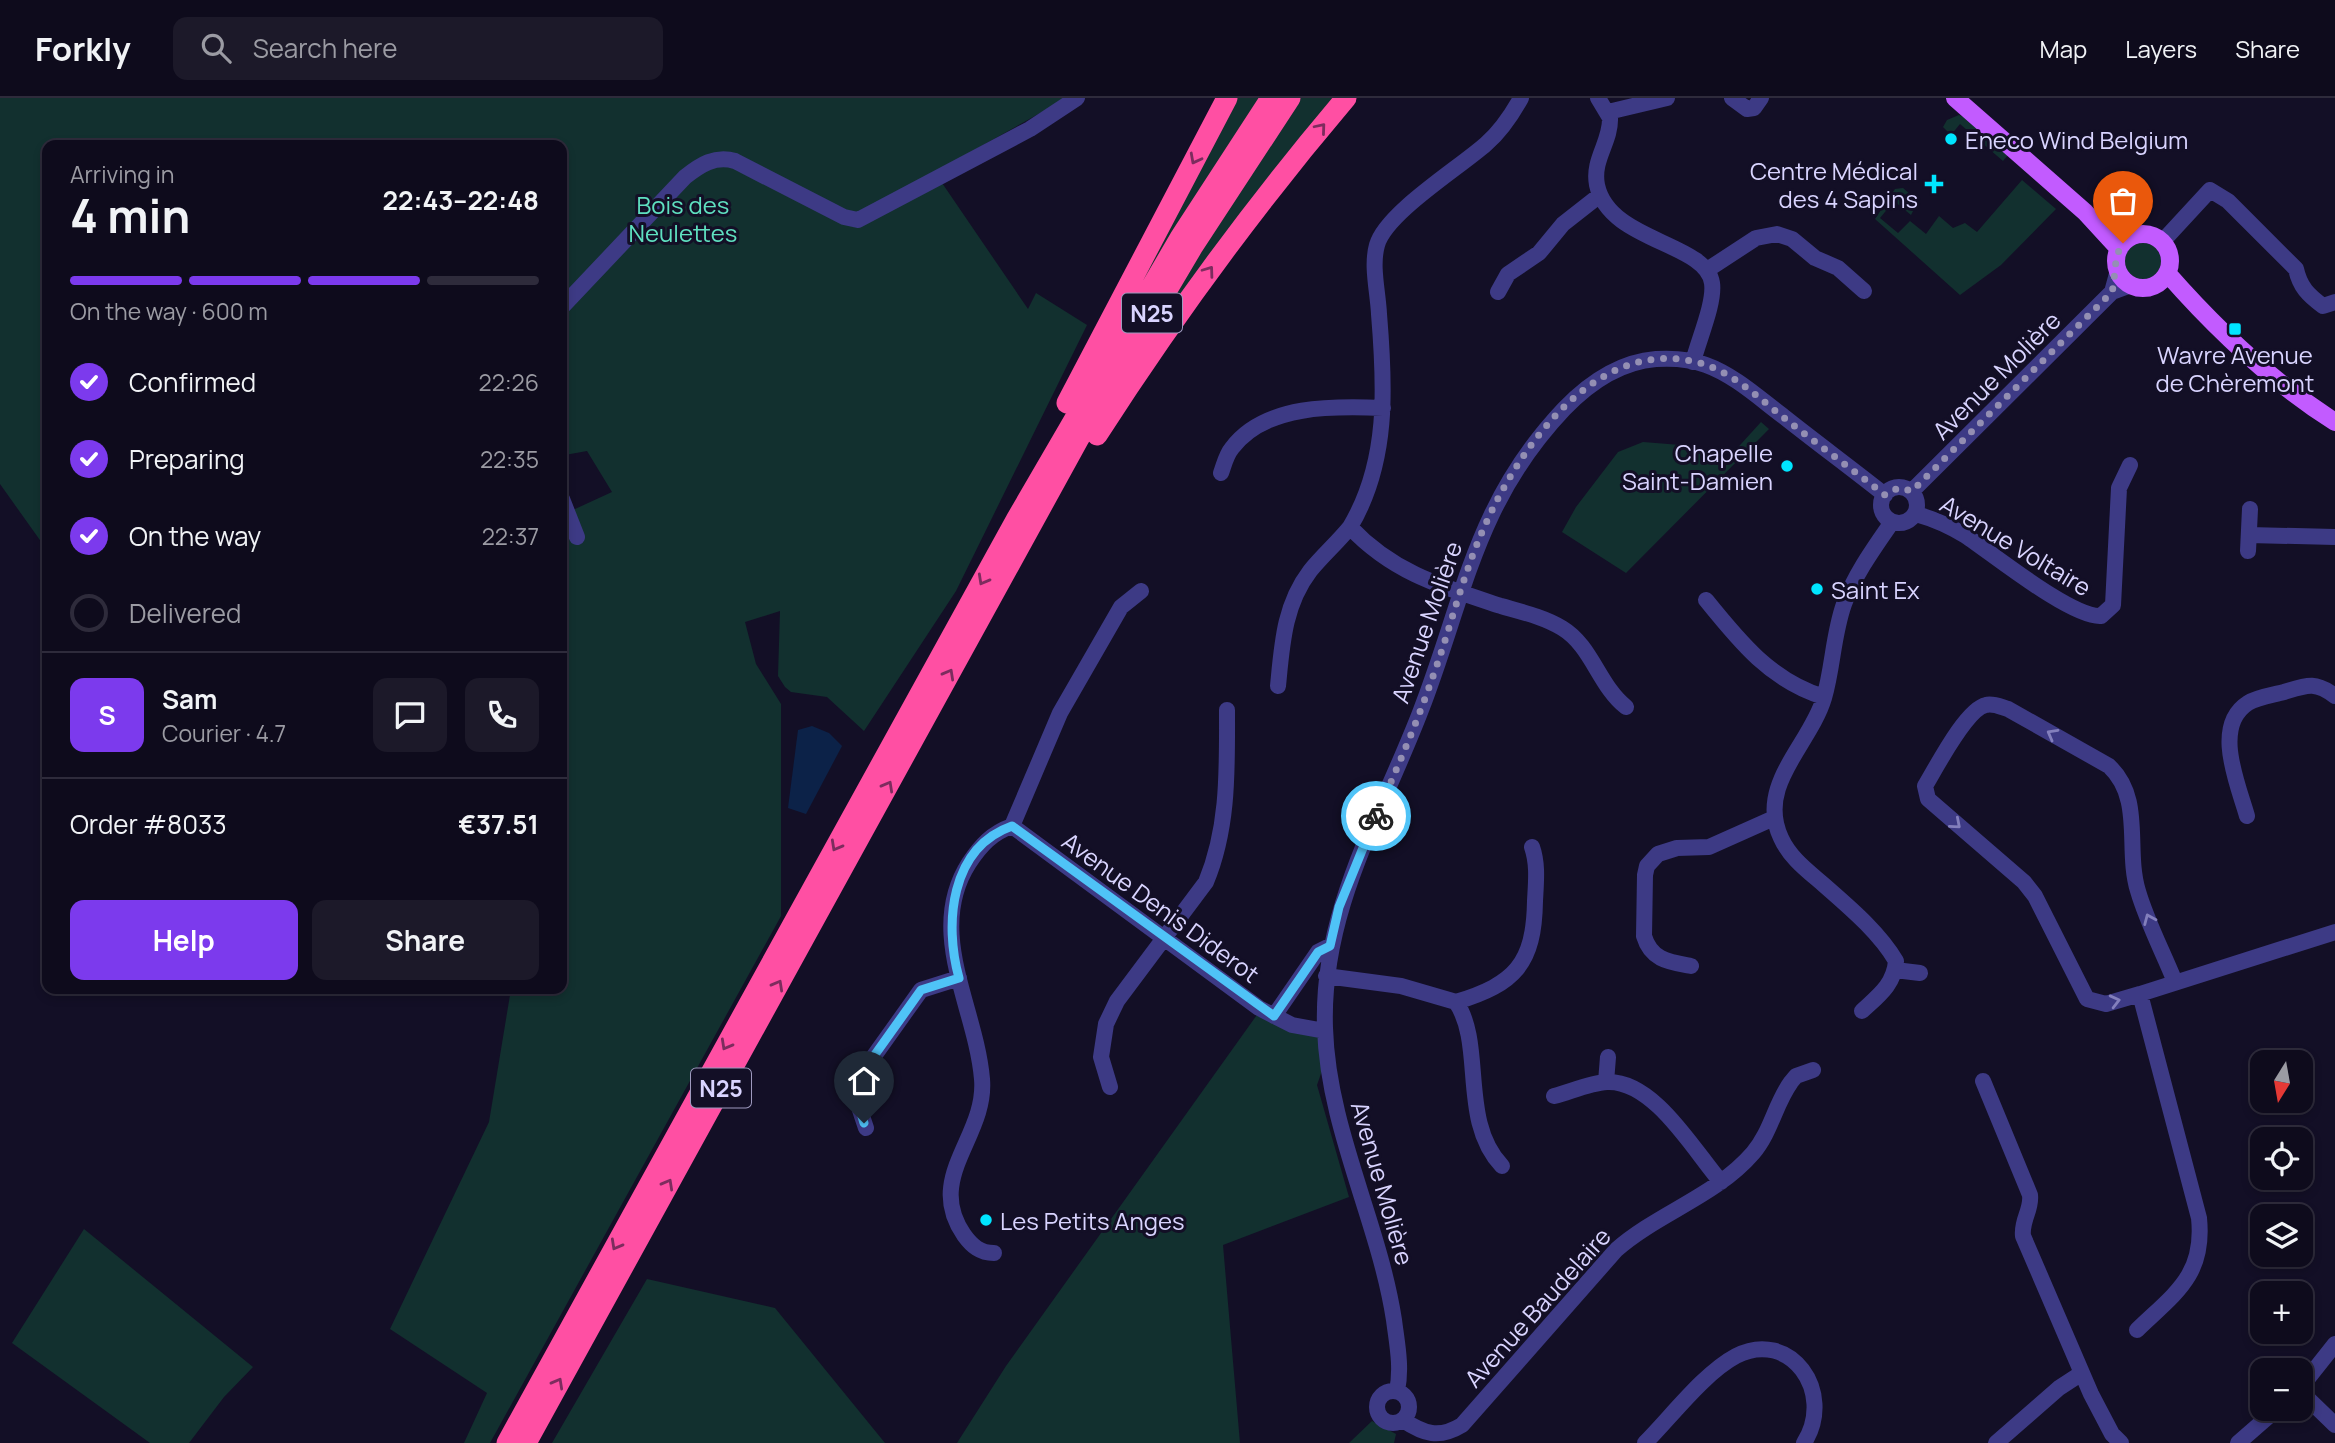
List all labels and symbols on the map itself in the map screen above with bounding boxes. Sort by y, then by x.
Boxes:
one-way arrow [1313,123,1325,136]
place label: Eneco Wind Belgium [1965,123,2188,156]
marker: Eneco Wind Belgium [1943,131,1959,147]
one-way arrow [1190,151,1204,164]
place label: Centre Médical des 4 Sapins [1750,154,1918,215]
pin [2093,171,2153,243]
marker: Centre Médical des 4 Sapins [1924,174,1944,194]
park label: Bois des Neulettes [629,188,737,249]
one-way arrow [1200,267,1213,279]
road number: N25 [1122,294,1182,332]
street label: Avenue Molière [1925,304,2067,446]
marker: Wavre Avenue de Chèremont [2227,321,2243,337]
place label: Wavre Avenue de Chèremont [2156,338,2314,399]
place label: Chapelle Saint-Damien [1622,436,1773,497]
marker: Chapelle Saint-Damien [1779,458,1795,474]
street label: Avenue Voltaire [1934,487,2098,603]
street label: Avenue Molière [1383,537,1469,707]
one-way arrow [978,572,991,585]
place label: Saint Ex [1831,573,1920,606]
marker: Saint Ex [1809,581,1825,597]
one-way arrow [941,669,954,681]
one-way arrow [2047,729,2059,742]
one-way arrow [880,780,893,793]
courier [1341,781,1411,851]
one-way arrow [1948,816,1961,828]
street label: Avenue Denis Diderot [1056,824,1266,990]
one-way arrow [831,839,844,851]
one-way arrow [2143,913,2157,926]
one-way arrow [770,979,783,992]
one-way arrow [2108,995,2120,1009]
one-way arrow [721,1038,734,1051]
north arrow [2250,1050,2314,1113]
pin [834,1051,894,1123]
road number: N25 [691,1068,751,1107]
street label: Avenue Molière [1344,1097,1422,1269]
one-way arrow [660,1179,673,1191]
place label: Les Petits Anges [1000,1204,1185,1237]
marker: Les Petits Anges [978,1212,994,1228]
street label: Avenue Baudelaire [1456,1220,1618,1394]
one-way arrow [611,1237,625,1250]
one-way arrow [550,1378,564,1391]

